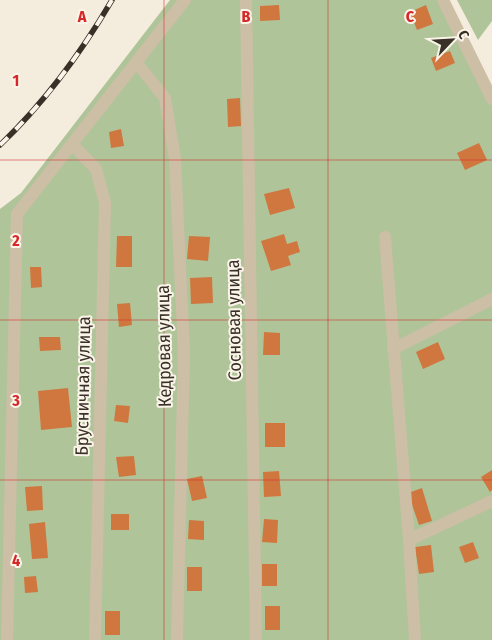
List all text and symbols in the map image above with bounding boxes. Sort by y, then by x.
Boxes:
text: A [77,7,87,26]
text: B [242,7,251,26]
text: C [406,7,415,26]
north arrow [427,15,477,65]
text: С [454,28,473,42]
text: 1 [13,71,19,90]
text: 2 [11,231,20,250]
street label: Сосновая улица [222,259,246,381]
street label: Кедровая улица [152,285,176,407]
street label: Брусничная улица [71,316,95,456]
text: 3 [11,391,20,410]
text: 4 [12,551,20,570]

